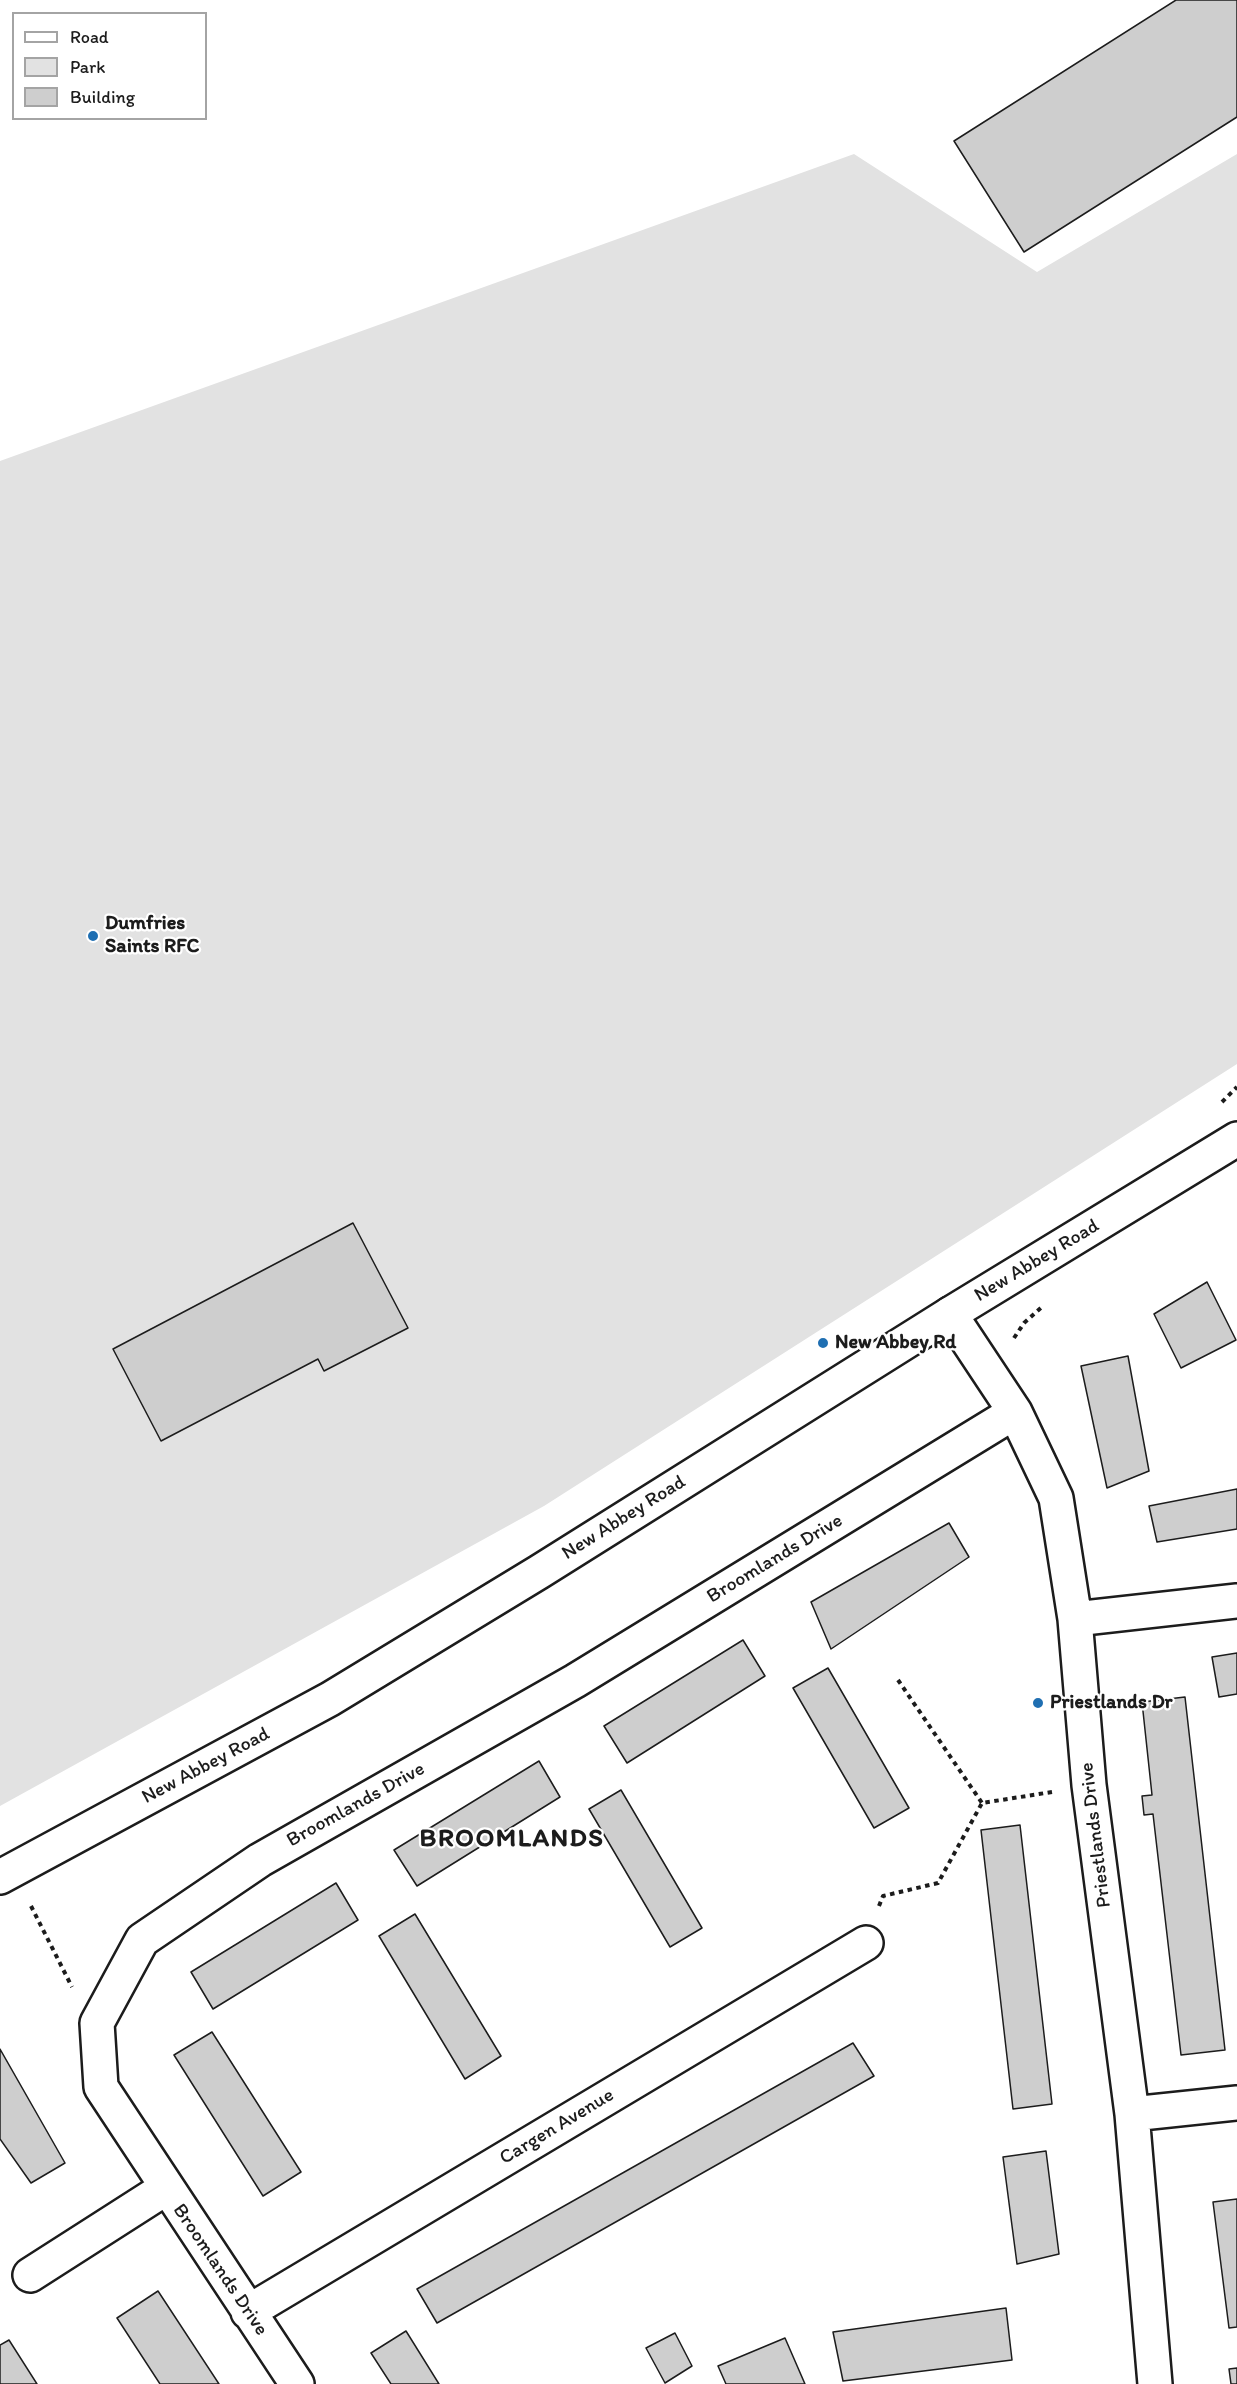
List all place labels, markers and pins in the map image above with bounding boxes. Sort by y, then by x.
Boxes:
place label: Dumfries Saints RFC [105,912,199,959]
marker: Dumfries Saints RFC [86,929,100,943]
place label: New Abbey Rd [835,1331,956,1355]
marker: New Abbey Rd [816,1336,830,1350]
place label: Priestlands Dr [1050,1691,1173,1715]
marker: Priestlands Dr [1031,1696,1045,1710]

